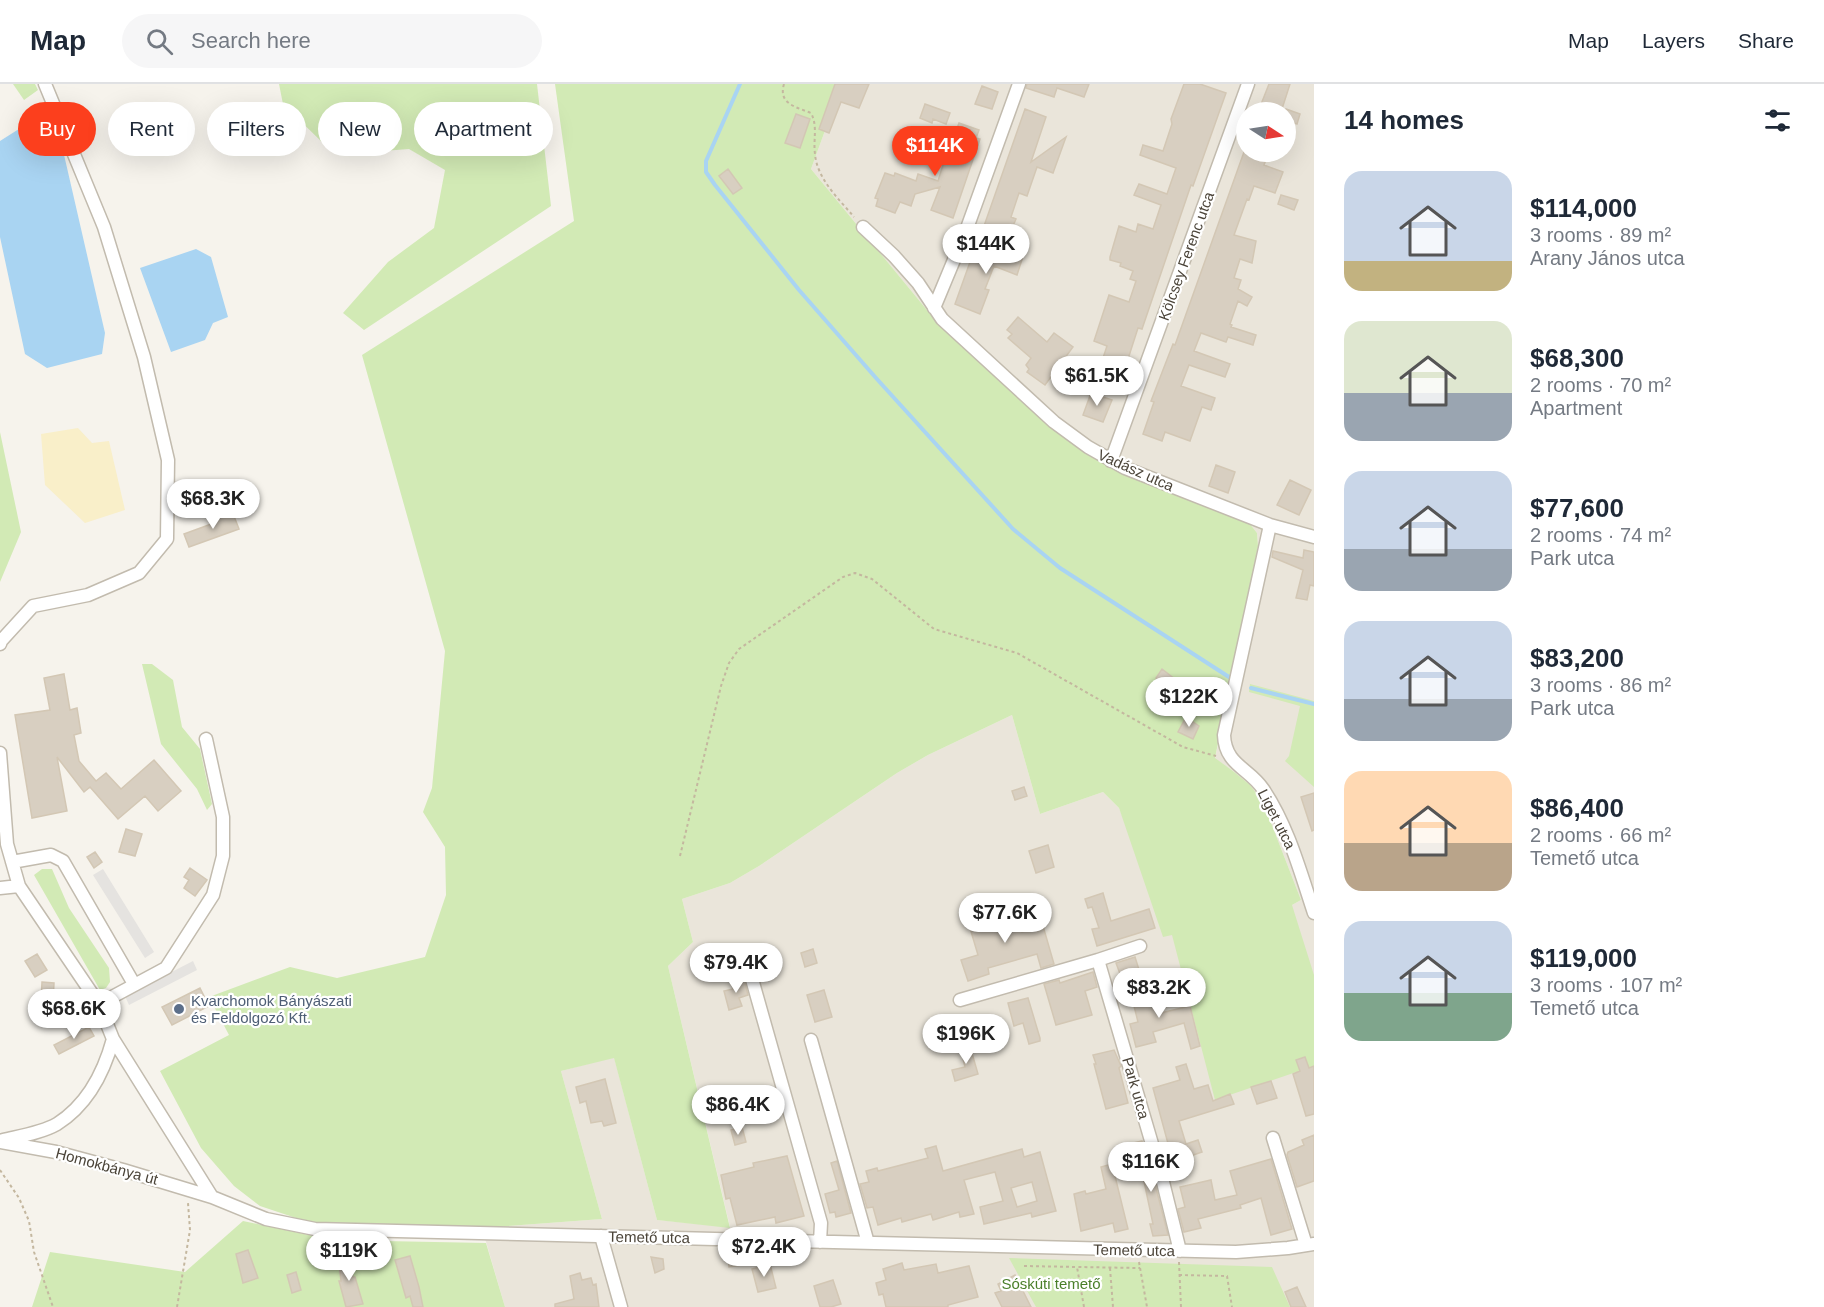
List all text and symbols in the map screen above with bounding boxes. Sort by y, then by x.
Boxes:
search box [122,14,542,68]
text: Map [30,25,86,56]
icon: search [143,25,176,58]
text: Search here [191,28,311,53]
text: Map [1568,29,1609,52]
text: Layers [1642,29,1705,52]
text: Share [1738,29,1794,52]
chip: Buy [18,102,96,156]
chip: Rent [108,102,195,156]
chip: Filters [207,102,306,156]
chip: New [318,102,402,156]
chip: Apartment [414,102,553,156]
north arrow [1236,102,1296,162]
map controls [1236,102,1296,162]
icon: filters [1761,104,1794,137]
text: 14 homes [1344,105,1464,135]
pin: $114K [893,126,977,177]
text: $114K [906,134,964,156]
street label: Kölcsey Ferenc utca [1155,189,1217,323]
text: $114,000 [1530,193,1637,223]
icon: home [1392,195,1464,267]
pin: $144K [944,224,1028,275]
text: 3 rooms · 89 m² [1530,224,1671,246]
text: $144K [957,232,1015,254]
text: Arany János utca [1530,247,1685,269]
text: $68,300 [1530,343,1624,373]
icon: home [1392,345,1464,417]
pin: $61.5K [1048,356,1146,407]
text: $61.5K [1065,364,1129,386]
text: 2 rooms · 70 m² [1530,374,1671,396]
text: Apartment [1530,397,1622,419]
street label: Vadász utca [1095,446,1177,495]
pin: $68.3K [164,479,262,530]
text: $68.3K [181,487,245,509]
text: $77,600 [1530,493,1624,523]
icon: home [1392,495,1464,567]
text: 2 rooms · 74 m² [1530,524,1671,546]
text: Park utca [1530,547,1614,569]
text: $83,200 [1530,643,1624,673]
icon: home [1392,645,1464,717]
text: 3 rooms · 86 m² [1530,674,1671,696]
pin: $122K [1147,677,1231,728]
text: $122K [1160,685,1218,707]
text: Park utca [1530,697,1614,719]
street label: Liget utca [1255,786,1300,852]
text: $86,400 [1530,793,1624,823]
icon: home [1392,795,1464,867]
text: 2 rooms · 66 m² [1530,824,1671,846]
text: Temető utca [1530,847,1639,869]
pin: $77.6K [956,893,1054,944]
text: $77.6K [973,901,1037,923]
pin: $79.4K [687,943,785,994]
text: $119,000 [1530,943,1637,973]
icon: home [1392,945,1464,1017]
text: $79.4K [704,951,768,973]
pin: $83.2K [1110,968,1208,1019]
text: 3 rooms · 107 m² [1530,974,1682,996]
text: $83.2K [1127,976,1191,998]
pin: $68.6K [25,989,123,1040]
place label: Kvarchomok Bányászati és Feldolgozó Kft. [191,992,352,1026]
text: $68.6K [42,997,106,1019]
text: Temető utca [1530,997,1639,1019]
marker: Kvarchomok Bányászati és Feldolgozó Kft. [172,1002,186,1016]
pin: $196K [924,1014,1008,1065]
text: $196K [937,1022,995,1044]
street label: Park utca [1119,1055,1153,1121]
pin: $86.4K [689,1085,787,1136]
text: $86.4K [706,1093,770,1115]
pin: $116K [1109,1142,1193,1193]
street label: Homokbánya út [54,1144,161,1188]
text: $116K [1122,1150,1180,1172]
pin: $72.4K [715,1227,813,1278]
street label: Temető utca [608,1228,691,1246]
pin: $119K [307,1231,391,1282]
text: $72.4K [732,1235,796,1257]
text: $119K [320,1239,378,1261]
street label: Temető utca [1093,1241,1176,1259]
park label: Sóskúti temető [1001,1275,1101,1292]

